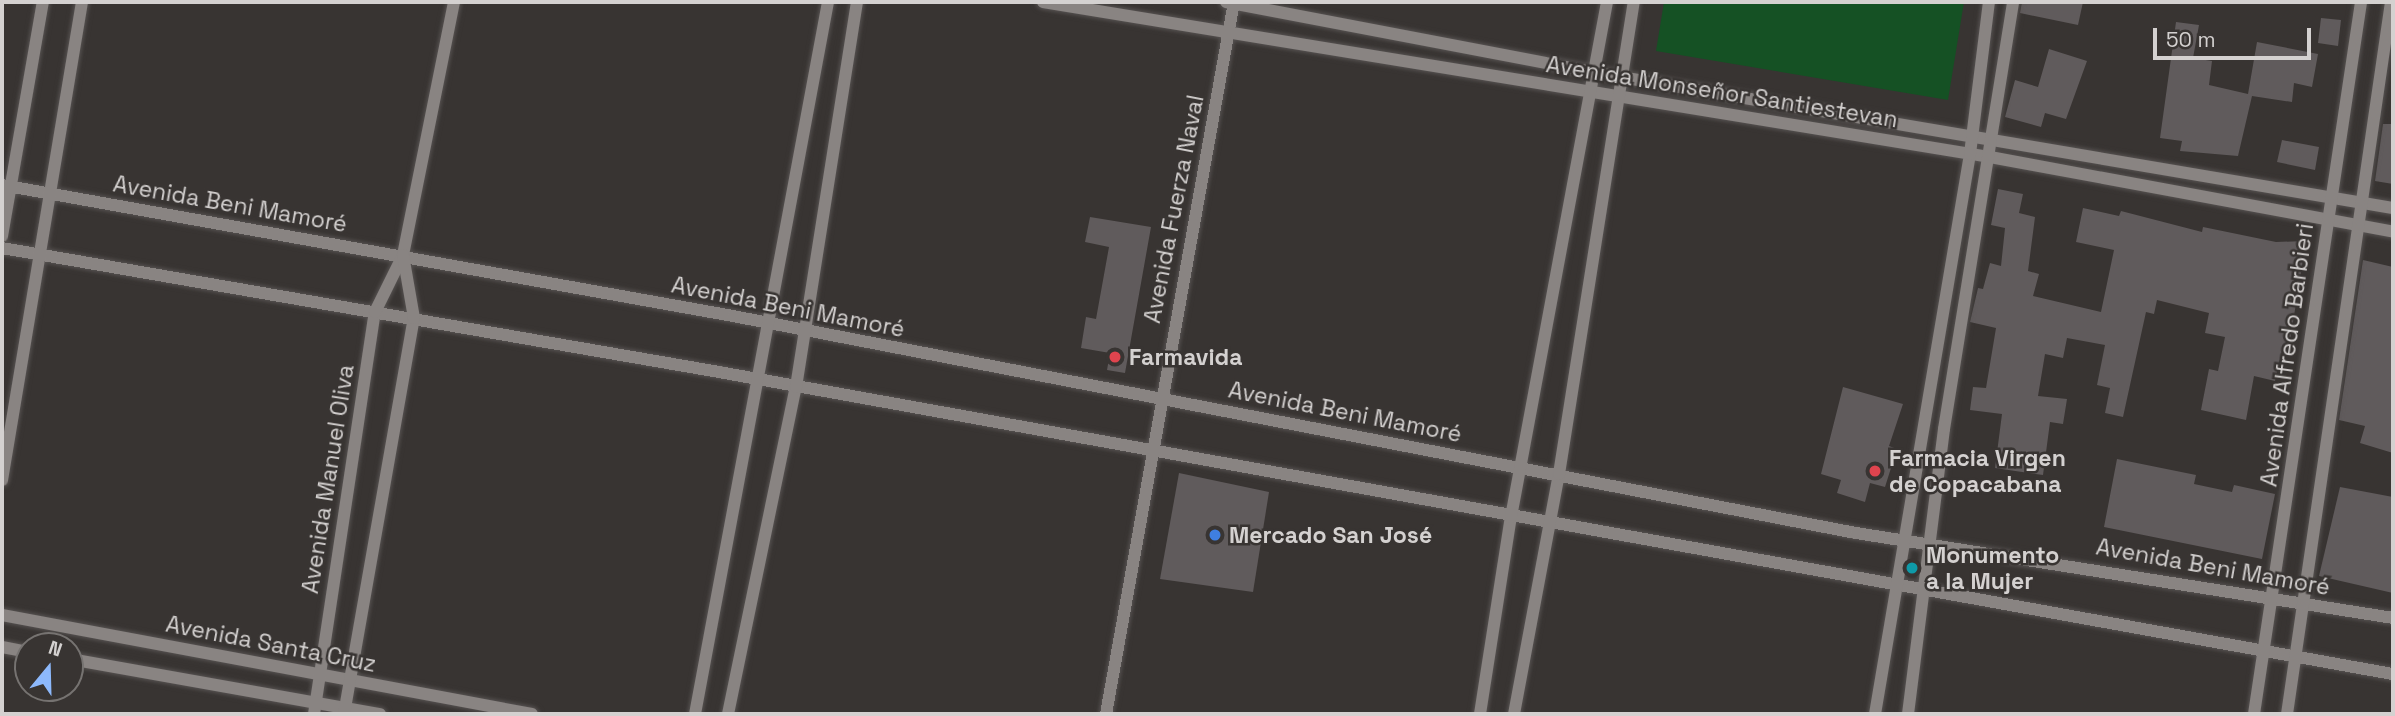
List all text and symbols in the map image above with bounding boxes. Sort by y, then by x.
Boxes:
scale bar [2157,14,2314,58]
text: 50 m [2166,26,2216,53]
street label: Avenida Monseñor Santiestevan [1544,51,1900,133]
street label: Avenida Fuerza Naval [1138,93,1210,325]
street label: Avenida Beni Mamoré [111,170,349,238]
street label: Avenida Alfredo Barbieri [2255,221,2319,489]
street label: Avenida Beni Mamoré [669,271,907,343]
place label: Farmavida [1129,343,1242,371]
marker: Farmavida [1107,349,1123,365]
street label: Avenida Manuel Oliva [296,363,360,595]
street label: Avenida Beni Mamoré [1226,376,1464,448]
place label: Farmacia Virgen de Copacabana [1889,444,2066,498]
marker: Farmacia Virgen de Copacabana [1867,463,1883,479]
place label: Mercado San José [1229,521,1432,549]
marker: Mercado San José [1207,527,1223,543]
street label: Avenida Beni Mamoré [2094,533,2332,601]
place label: Monumento a la Mujer [1926,541,2059,595]
marker: Monumento a la Mujer [1904,560,1920,576]
street label: Avenida Santa Cruz [164,610,378,678]
north arrow [14,632,84,702]
text: N [45,635,65,662]

